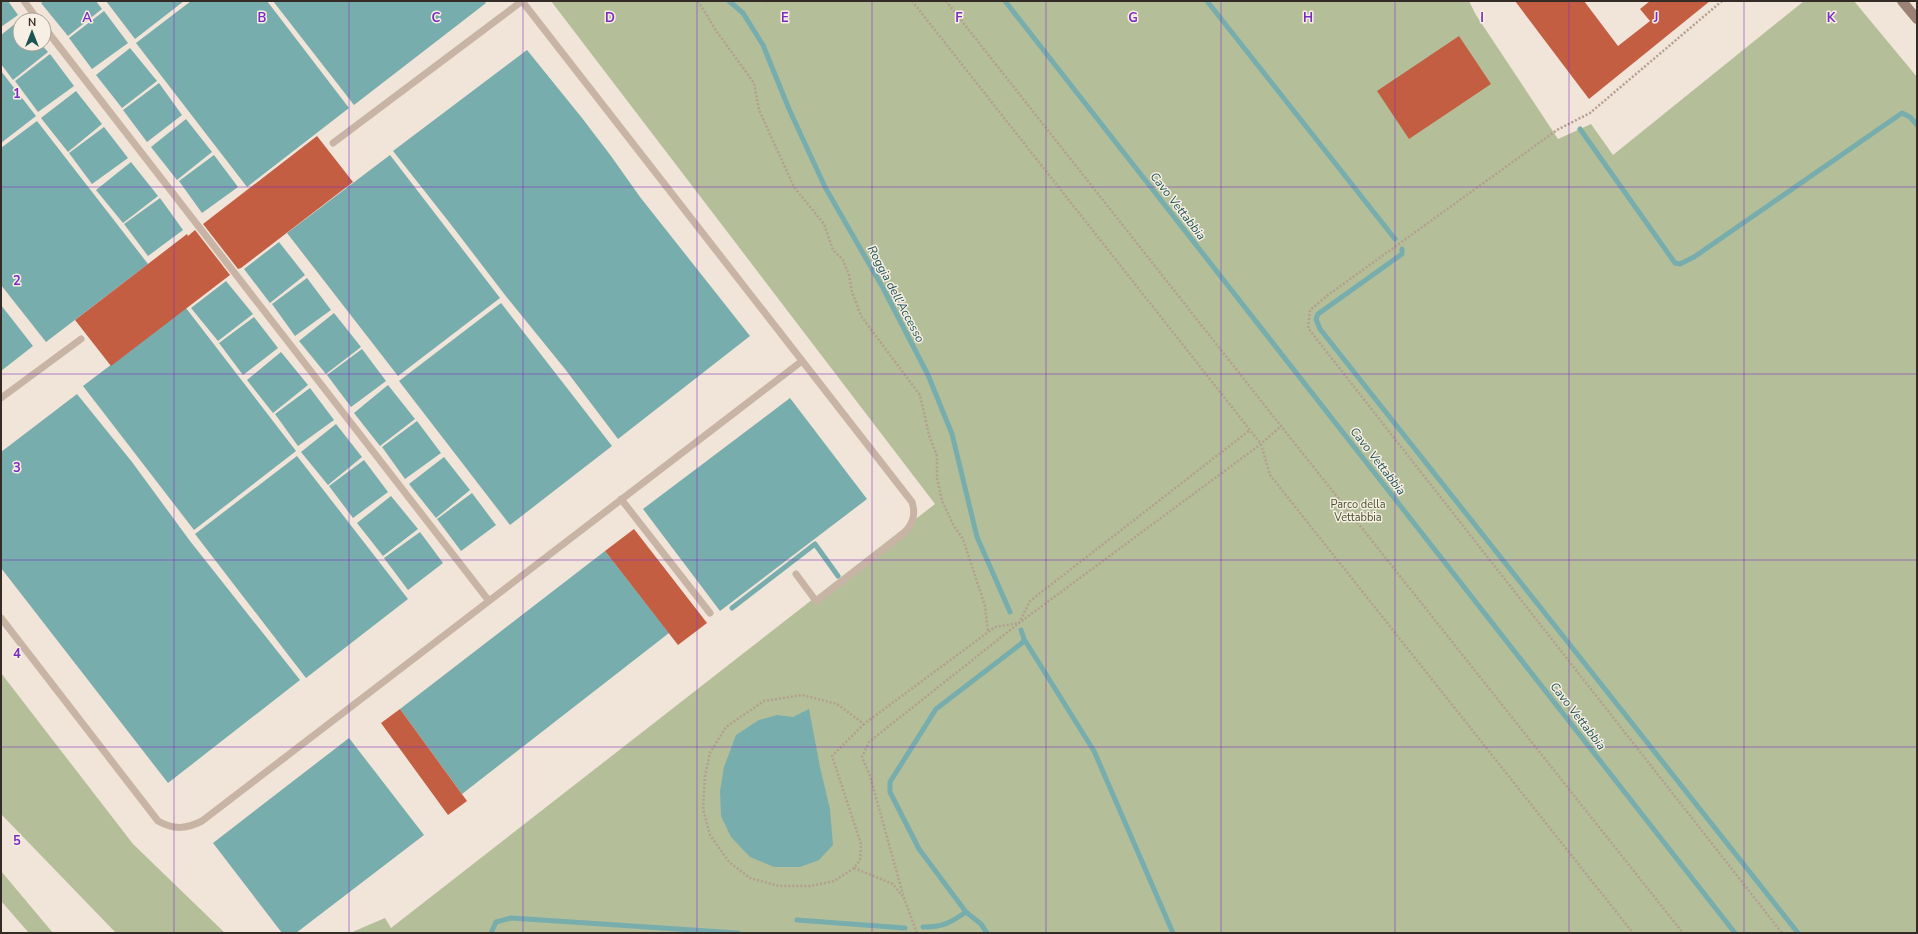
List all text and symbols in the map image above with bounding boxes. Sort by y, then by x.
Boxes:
text: A [82,9,92,27]
text: B [258,9,267,27]
text: C [432,9,441,27]
text: D [605,9,615,27]
text: E [781,9,789,27]
text: F [955,9,963,27]
text: G [1128,9,1138,27]
text: H [1303,9,1313,27]
text: I [1480,9,1484,27]
text: J [1653,9,1658,27]
text: K [1827,9,1836,27]
north arrow [12,12,52,52]
text: N [28,15,36,30]
text: 1 [13,85,21,103]
water label: Cavo Vettabbia [1147,169,1209,243]
water label: Roggia dell'Accesso [864,243,928,346]
text: 2 [13,272,21,290]
water label: Cavo Vettabbia [1347,424,1409,498]
text: 3 [13,459,21,477]
park label: Parco della Vettabbia [1331,497,1386,525]
text: 4 [13,645,21,663]
water label: Cavo Vettabbia [1547,679,1609,753]
text: 5 [13,832,21,850]

